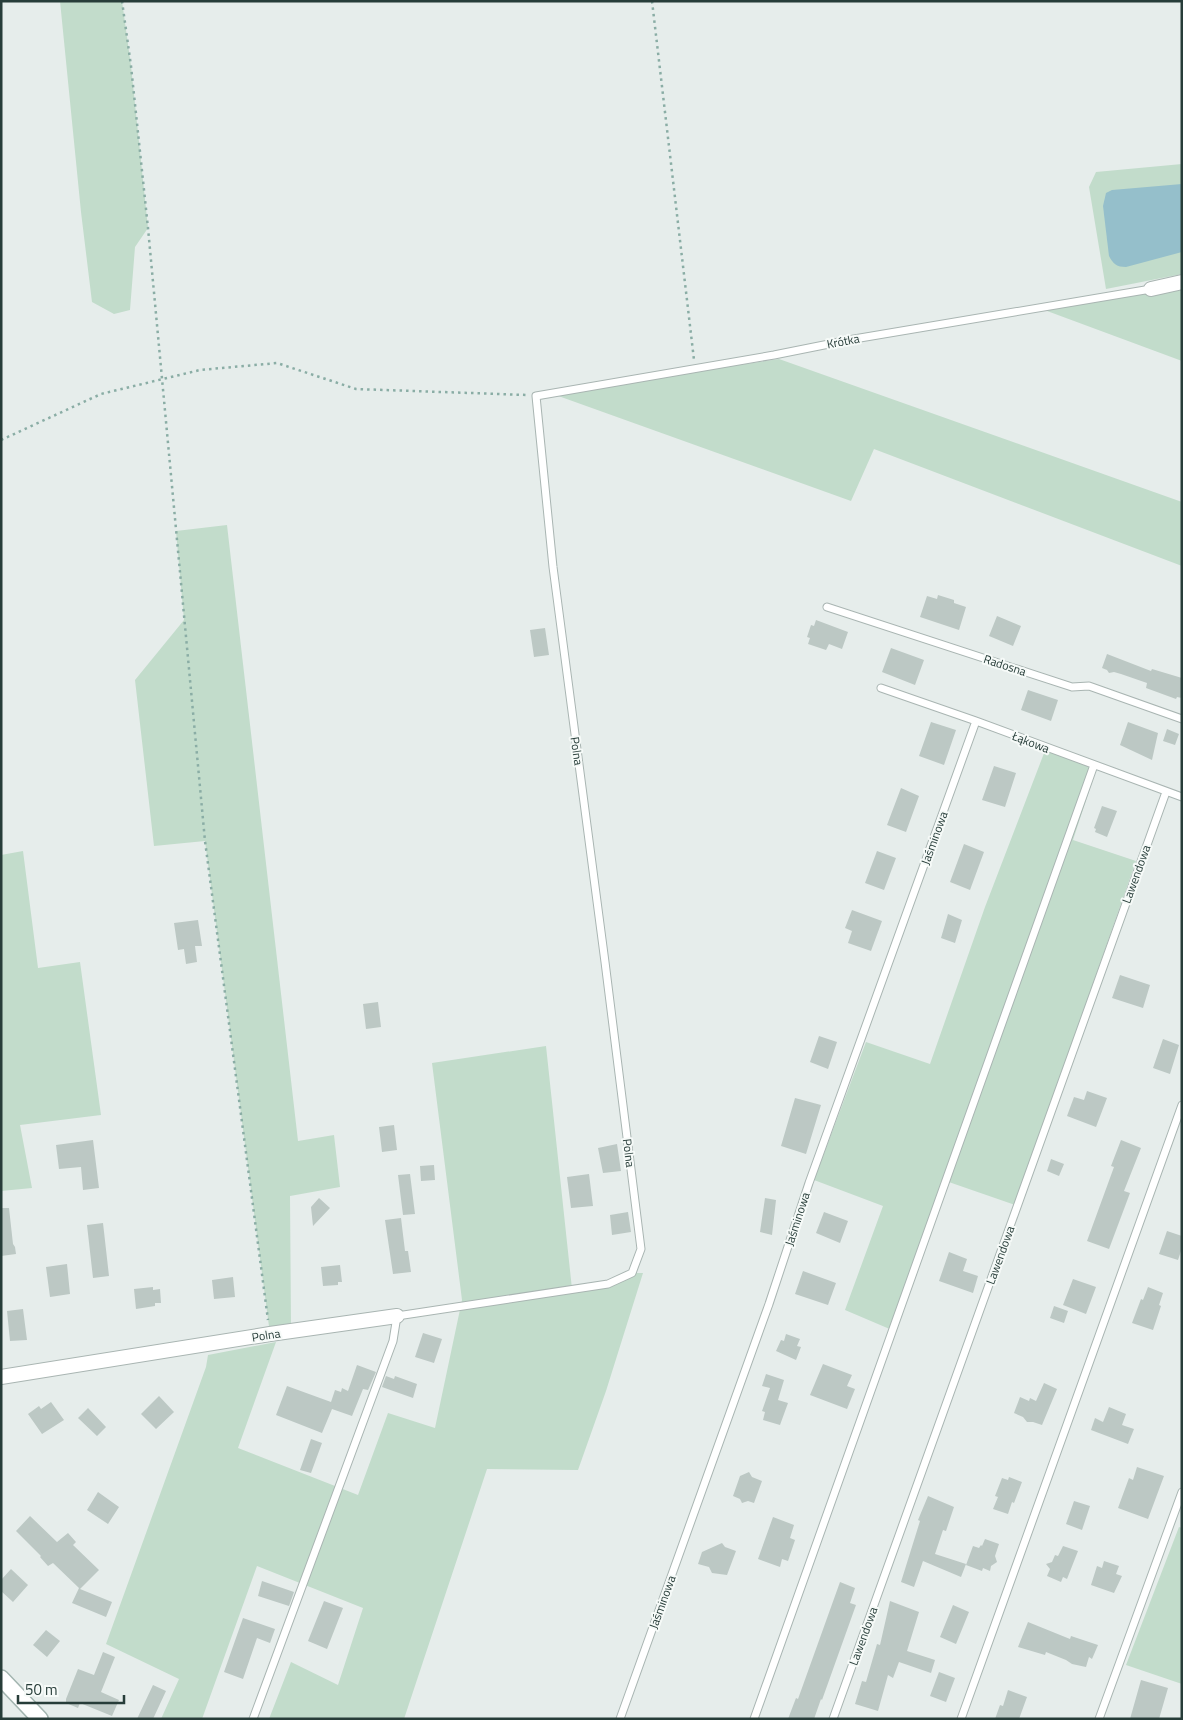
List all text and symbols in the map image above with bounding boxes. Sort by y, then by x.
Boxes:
street label: Krótka [825,329,861,353]
street label: Radosna [981,649,1029,681]
street label: Łąkowa [1009,726,1052,758]
street label: Polna [566,735,588,767]
street label: Jaśminowa [916,809,952,867]
street label: Lawendowa [1117,842,1155,906]
street label: Polna [618,1138,640,1168]
street label: Jaśminowa [779,1190,815,1248]
street label: Lawendowa [981,1223,1019,1287]
street label: Polna [250,1323,282,1347]
street label: Jaśminowa [644,1573,680,1631]
street label: Lawendowa [844,1604,882,1668]
scale bar [18,1672,124,1704]
text: 50 m [25,1678,58,1701]

